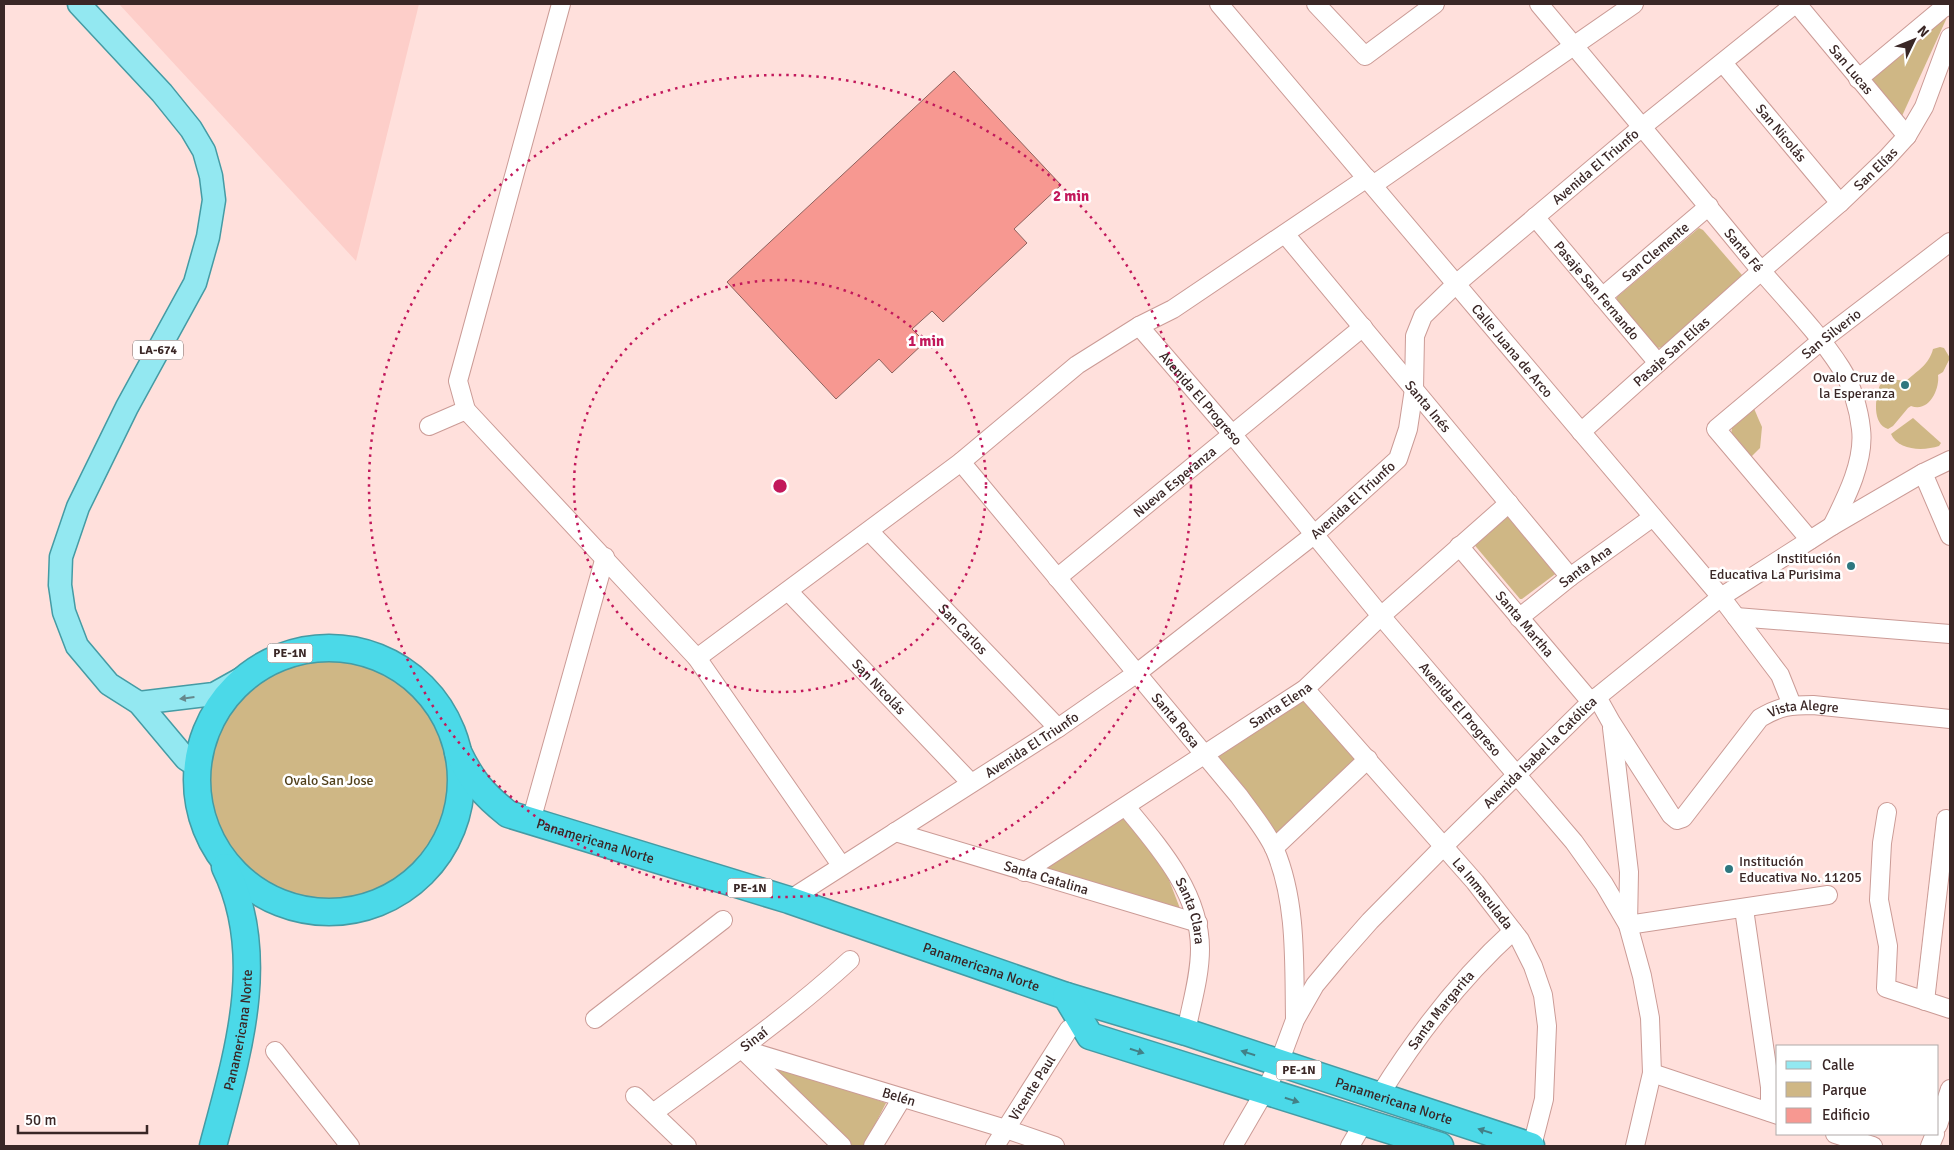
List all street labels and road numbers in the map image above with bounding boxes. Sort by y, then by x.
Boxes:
street label: San Lucas [1826,41,1877,98]
street label: San Nicolás [1752,100,1810,165]
street label: Avenida El Triunfo [1548,125,1642,208]
street label: San Elías [1850,144,1901,194]
street label: San Clemente [1618,218,1692,285]
street label: Santa Fé [1721,225,1767,275]
street label: Pasaje San Fernando [1550,238,1643,343]
street label: Calle Juana de Arco [1468,300,1557,401]
street label: San Silverio [1798,305,1864,362]
street label: Pasaje San Elías [1629,313,1713,390]
road number: LA-674 [133,340,183,360]
street label: Avenida El Progreso [1156,348,1246,448]
street label: Santa Inés [1402,377,1455,436]
street label: Nueva Esperanza [1130,443,1219,521]
street label: Avenida El Triunfo [1307,457,1398,543]
street label: Santa Ana [1555,541,1615,591]
street label: Santa Martha [1492,587,1558,660]
street label: San Carlos [935,600,991,658]
road number: PE-1N [268,644,312,662]
street label: San Nicolás [849,655,909,718]
street label: Avenida El Progreso [1415,658,1505,760]
street label: Santa Elena [1246,678,1315,732]
street label: Santa Rosa [1148,689,1204,751]
street label: Avenida Isabel la Católica [1479,692,1600,812]
street label: Vista Alegre [1765,696,1839,721]
street label: Avenida El Triunfo [981,708,1082,781]
street label: Panamericana Norte [534,815,657,867]
street label: La Inmaculada [1449,854,1517,933]
street label: Santa Catalina [1002,857,1091,898]
street label: Santa Clara [1172,874,1208,945]
road number: PE-1N [728,878,772,898]
street label: Panamericana Norte [921,939,1042,995]
street label: Santa Margarita [1404,967,1478,1053]
street label: Panamericana Norte [220,969,255,1092]
street label: Sinaí [737,1023,771,1055]
street label: Vicente Paul [1005,1052,1059,1124]
road number: PE-1N [1276,1060,1322,1080]
street label: Panamericana Norte [1333,1073,1455,1128]
street label: Belén [880,1083,918,1110]

